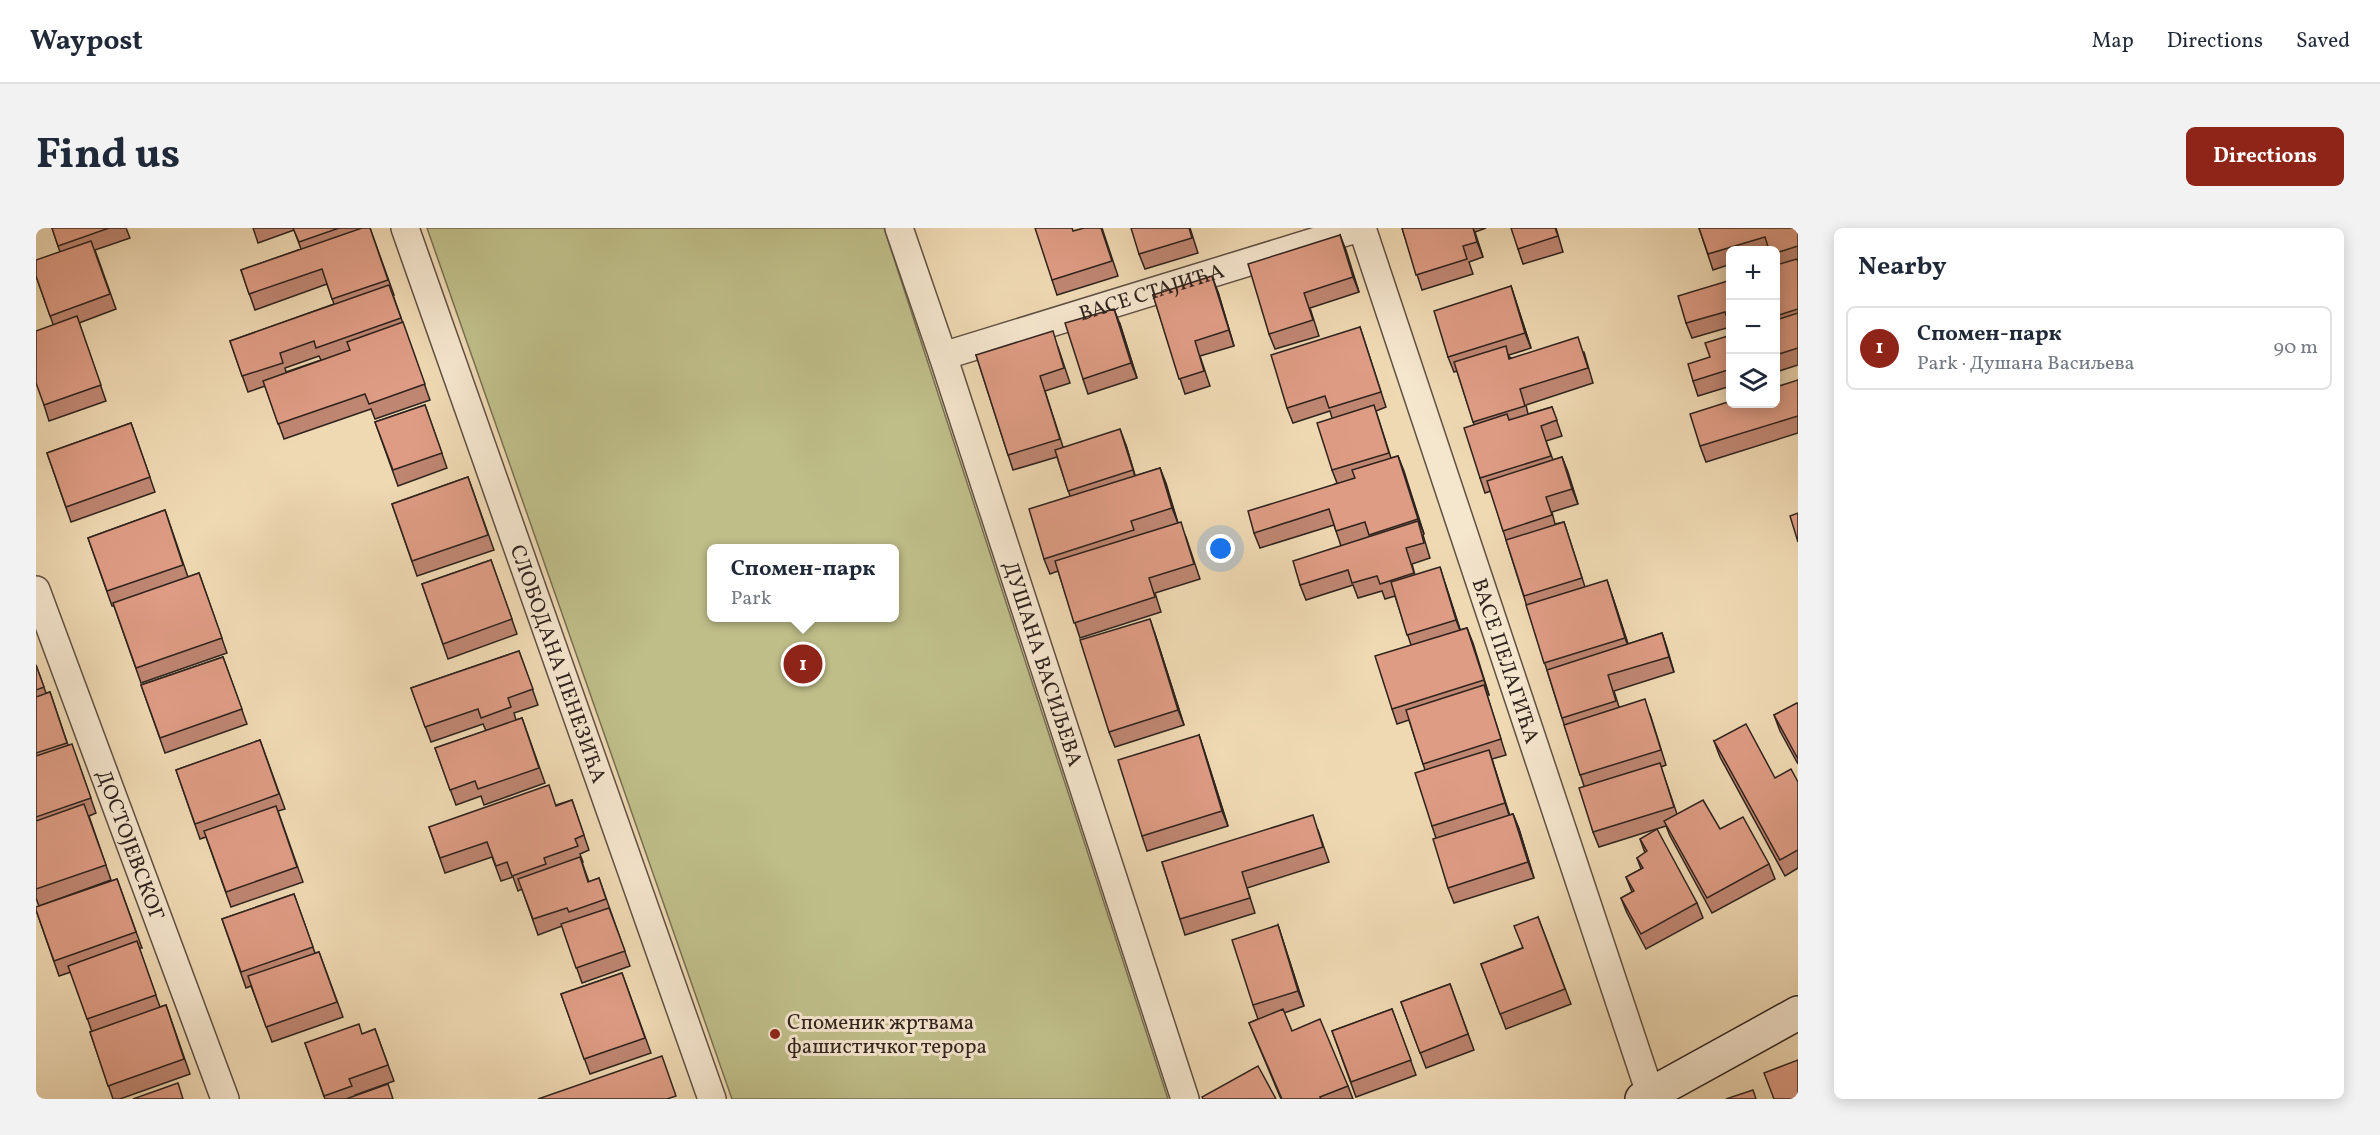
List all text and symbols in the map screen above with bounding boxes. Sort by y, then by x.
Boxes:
text: Waypost [30,22,143,61]
text: Map [2092,27,2134,56]
text: Directions [2167,27,2263,56]
text: Saved [2296,27,2350,56]
text: Find us [36,127,180,186]
button: Directions [2186,127,2344,186]
map controls [1726,246,1780,408]
button: + [1726,246,1780,300]
text: Nearby [1858,249,1947,285]
street label: ВАСЕ СТАЈИЋА [1076,257,1228,329]
button: − [1726,300,1780,354]
text: Спомен-парк [1917,319,2062,350]
text: 1 [1875,334,1884,362]
text: 90 m [2274,334,2318,362]
text: Park · Душана Васиљева [1917,350,2135,378]
button: layers [1726,354,1780,408]
your location [1206,534,1235,563]
street label: СЛОБОДАНА ПЕНЕЗИЋА [502,541,613,788]
popup [707,544,899,622]
text: Спомен-парк [731,554,875,585]
street label: ДУШАНА ВАСИЉЕВА [995,558,1089,771]
street label: ВАСЕ ПЕЛАГИЋА [1464,575,1546,748]
text: Park [731,585,772,613]
pin: 1 [784,642,822,686]
street label: ДОСТОЈЕВСКОГ [88,766,171,925]
place label: Споменик жртвама фашистичког терора [787,1009,987,1062]
marker: Споменик жртвама фашистичког терора [768,1027,782,1041]

